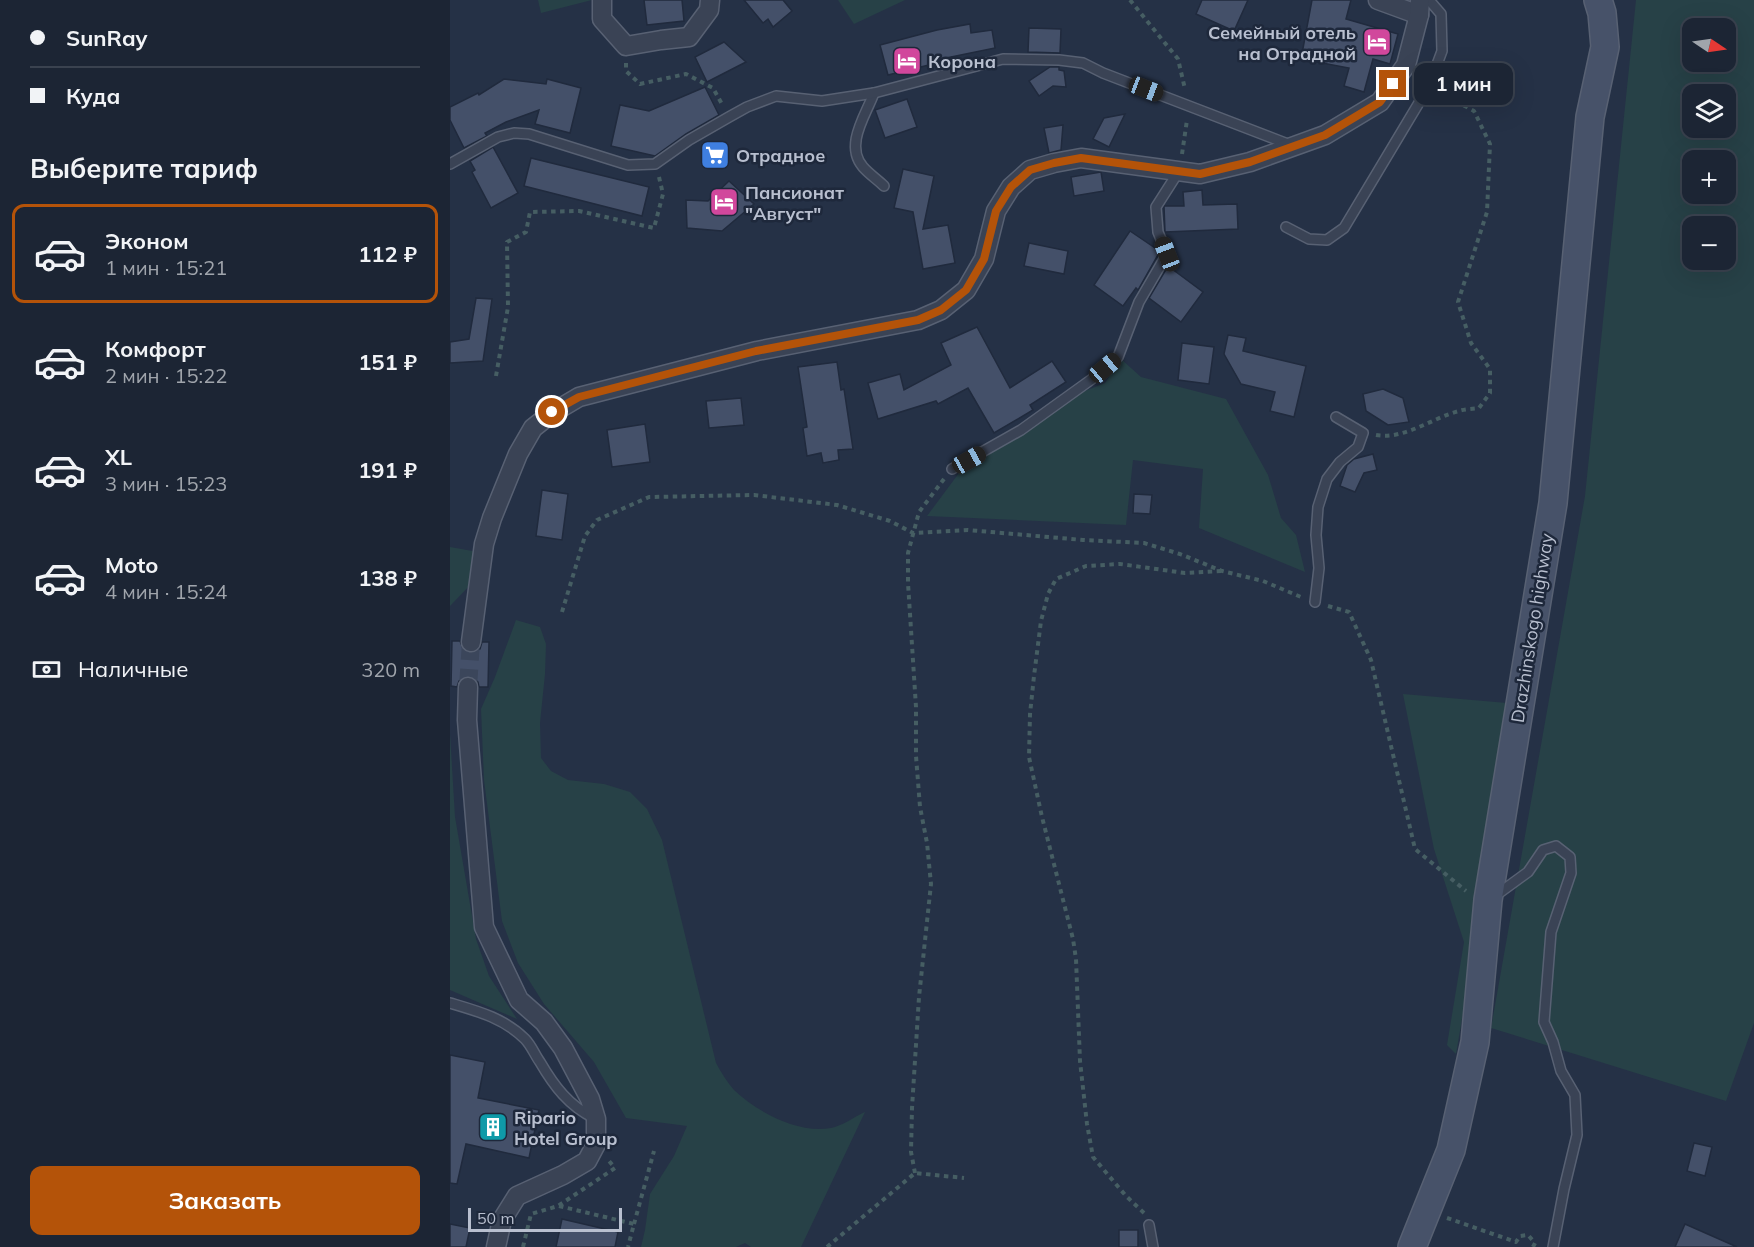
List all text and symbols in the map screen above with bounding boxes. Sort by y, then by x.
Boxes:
north arrow [1682,18,1736,72]
map controls [1682,18,1736,270]
place label: Семейный отель на Отрадной [1208,21,1356,65]
text: SunRay [66,24,147,52]
hotel icon: Семейный отель на Отрадной [1361,26,1393,58]
hotel icon: Корона [891,45,923,77]
place label: Корона [928,50,996,73]
callout: 1 мин [1414,63,1513,105]
route end [1379,70,1406,97]
text: 1 мин [1435,71,1492,96]
car [1126,74,1166,104]
text: Куда [66,82,120,110]
button: layers [1682,84,1736,138]
supermarket icon: Отрадное [699,139,731,171]
place label: Отрадное [736,144,825,167]
button: + [1682,150,1736,204]
text: Выберите тариф [30,151,258,185]
place label: Пансионат "Август" [745,181,844,225]
hotel icon: Пансионат "Август" [708,186,740,218]
button: − [1682,216,1736,270]
icon: car [33,227,87,281]
text: Эконом [105,227,189,255]
car [1152,234,1182,274]
text: 112 ₽ [358,240,417,268]
text: 1 мин · 15:21 [105,255,227,280]
icon: car [33,335,87,389]
text: Комфорт [105,335,206,363]
text: 151 ₽ [358,348,417,376]
car [1085,350,1125,386]
text: 2 мин · 15:22 [105,363,227,388]
route start [538,398,565,425]
icon: car [33,443,87,497]
text: XL [105,443,132,471]
car [949,443,989,477]
text: 191 ₽ [358,456,417,484]
text: 3 мин · 15:23 [105,471,227,496]
street label: Drazhinskogo highway [1506,531,1558,724]
icon: car [33,551,87,605]
text: Moto [105,551,158,579]
text: 138 ₽ [358,564,417,592]
text: 4 мин · 15:24 [105,579,227,604]
icon: cash [30,653,63,686]
text: Наличные [78,655,188,683]
text: 320 m [361,657,420,682]
place label: Ripario Hotel Group [514,1106,618,1150]
building icon: Ripario Hotel Group [477,1111,509,1143]
button: Заказать [30,1166,420,1235]
scale bar [468,1205,622,1232]
text: 50 m [477,1208,514,1228]

